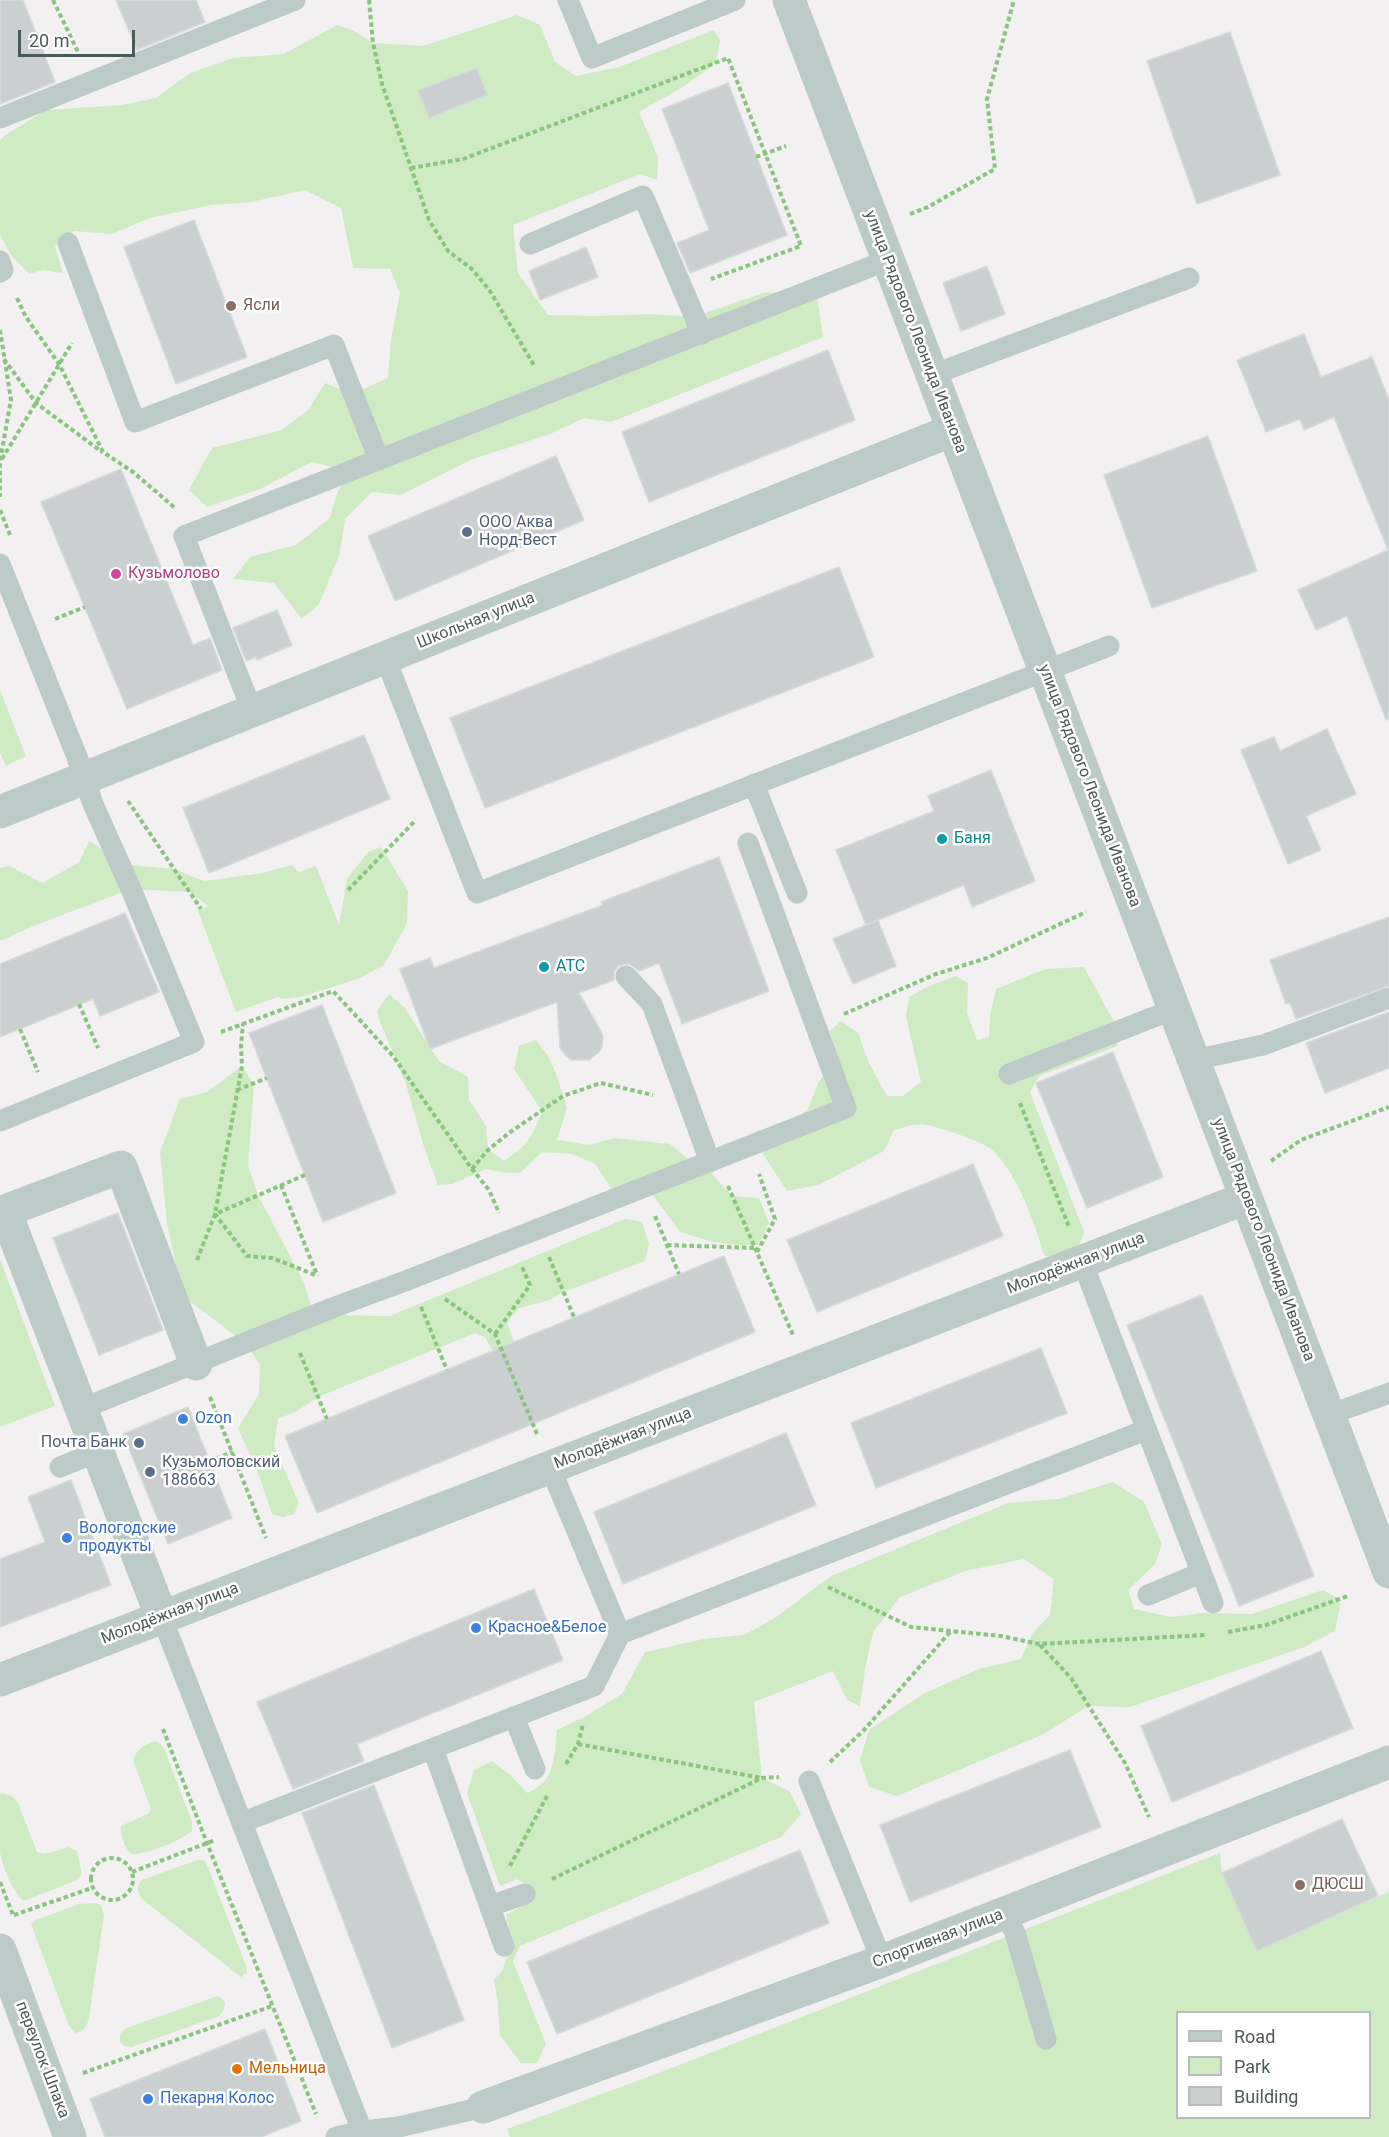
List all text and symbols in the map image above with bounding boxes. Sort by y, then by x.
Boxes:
scale bar [21,18,138,56]
text: 20 m [29,30,69,51]
street label: улица Рядового Леонида Иванова [860,208,970,456]
place label: Ясли [243,296,280,316]
marker: Ясли [224,299,238,313]
place label: ООО Аква Норд-Вест [479,513,557,551]
marker: ООО Аква Норд-Вест [460,525,474,539]
place label: Кузьмолово [128,564,220,584]
marker: Кузьмолово [109,567,123,581]
street label: Школьная улица [414,589,538,653]
street label: улица Рядового Леонида Иванова [1034,662,1144,910]
place label: Баня [954,829,991,849]
marker: Баня [935,832,949,846]
place label: АТС [556,957,585,977]
marker: АТС [537,960,551,974]
street label: улица Рядового Леонида Иванова [1208,1116,1318,1364]
street label: Молодёжная улица [1005,1229,1147,1299]
street label: Молодёжная улица [552,1404,694,1474]
place label: Ozon [195,1409,232,1429]
marker: Ozon [176,1412,190,1426]
place label: Почта Банк [41,1433,127,1453]
marker: Почта Банк [132,1436,146,1450]
place label: Кузьмоловский 188663 [162,1453,280,1491]
marker: Кузьмоловский 188663 [143,1465,157,1479]
place label: Вологодские продукты [79,1519,176,1557]
marker: Вологодские продукты [60,1531,74,1545]
street label: Молодёжная улица [99,1579,241,1649]
place label: Красное&Белое [488,1618,606,1638]
marker: Красное&Белое [469,1621,483,1635]
place label: ДЮСШ [1312,1875,1364,1895]
marker: ДЮСШ [1293,1878,1307,1892]
street label: Спортивная улица [870,1905,1006,1973]
street label: переулок Шпака [11,1999,73,2121]
legend [1176,2011,1371,2119]
text: Road [1234,2026,1275,2047]
text: Park [1234,2056,1270,2077]
place label: Мельница [249,2059,326,2079]
marker: Мельница [230,2062,244,2076]
text: Building [1234,2086,1298,2107]
place label: Пекарня Колос [160,2089,274,2109]
marker: Пекарня Колос [141,2092,155,2106]

